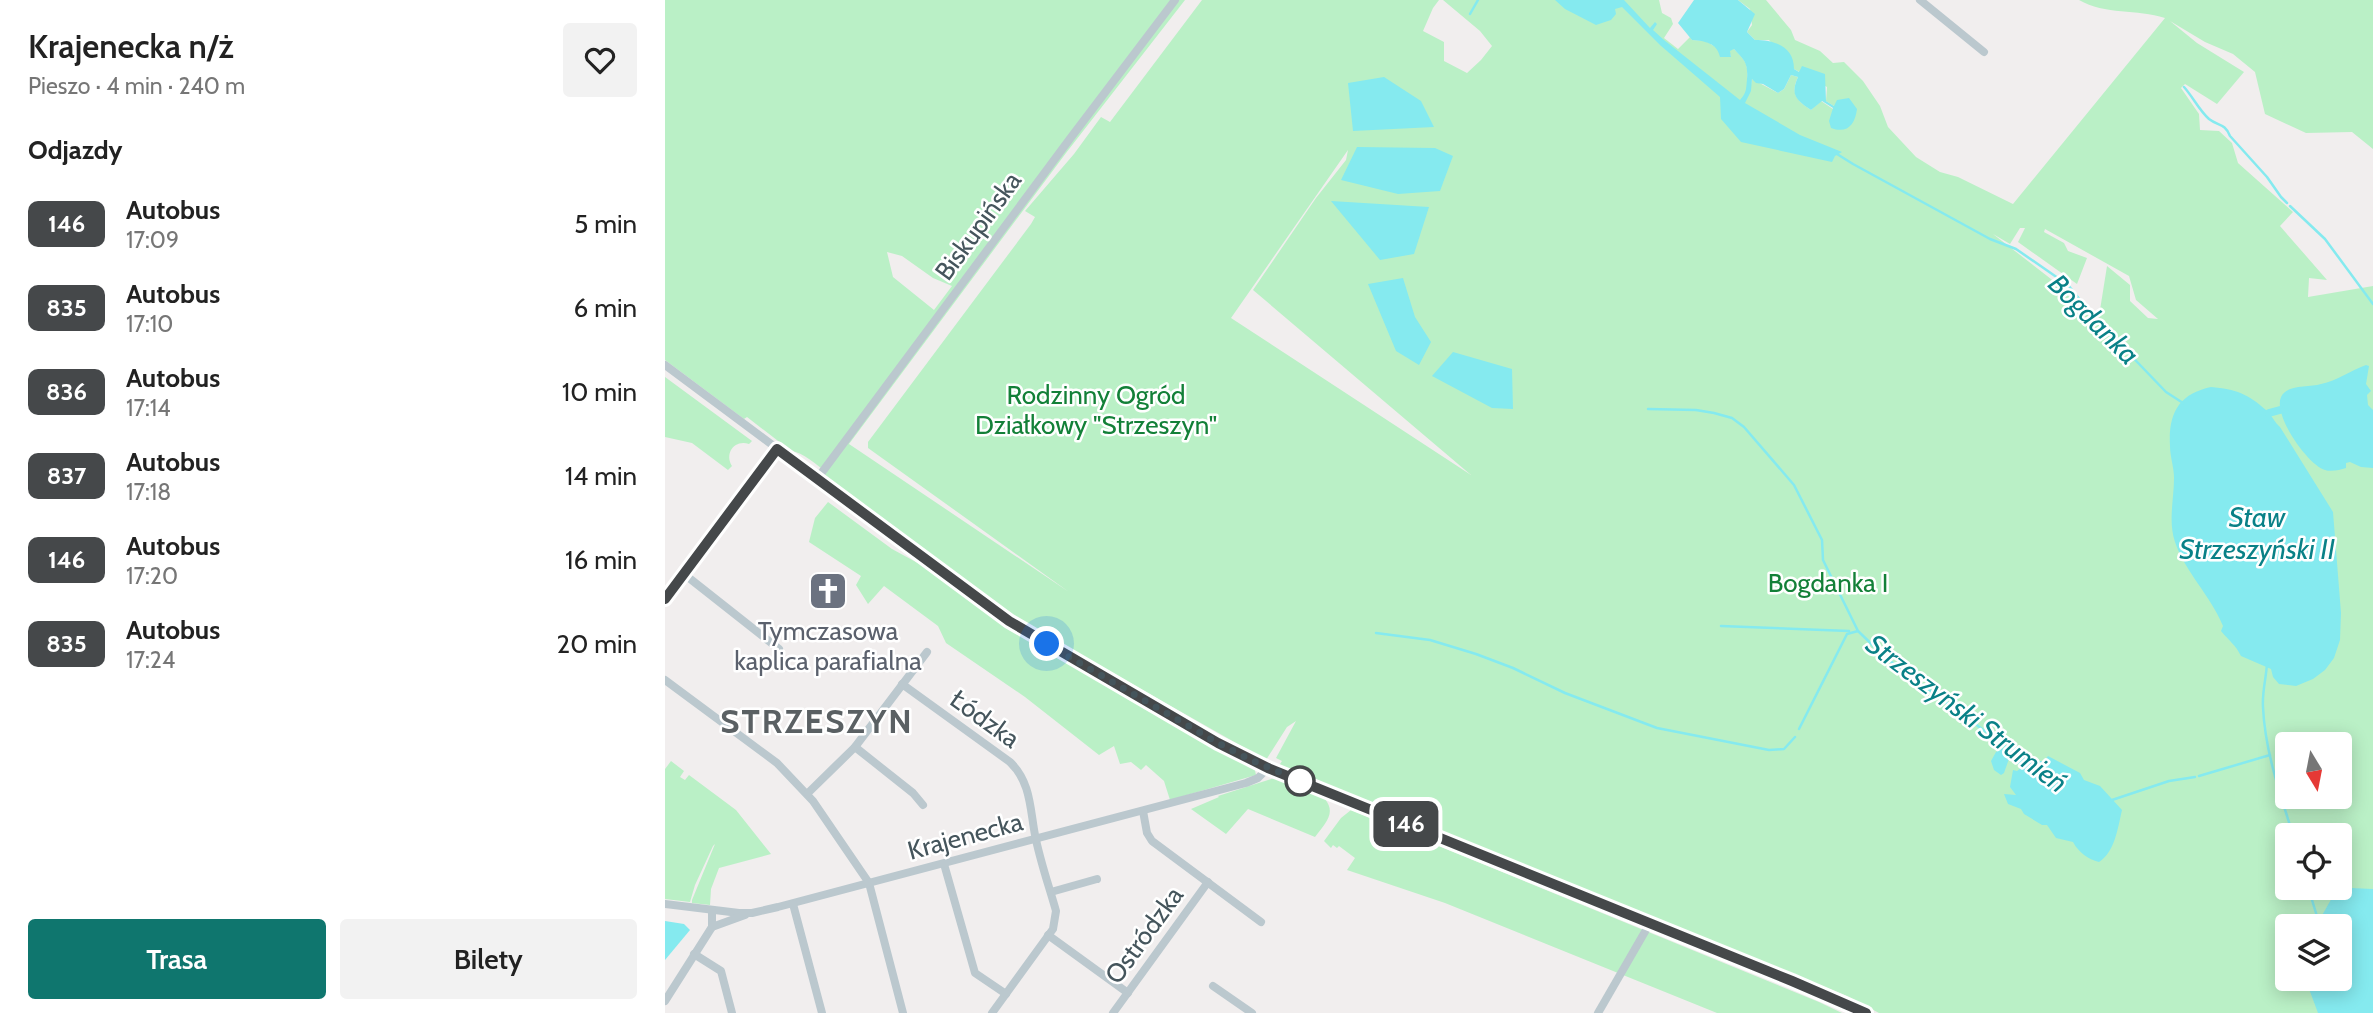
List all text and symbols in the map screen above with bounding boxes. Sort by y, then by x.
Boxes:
button: heart [563,23,637,97]
text: Krajenecka n/ż [28,26,234,66]
text: Pieszo · 4 min · 240 m [28,72,245,100]
text: Odjazdy [28,134,123,166]
street label: Biskupińska [928,165,1028,286]
text: Autobus [126,194,220,226]
text: 5 min [574,208,637,240]
text: 146 [48,209,85,238]
text: 17:09 [126,226,179,254]
water label: Bogdanka [2042,267,2146,371]
text: Autobus [126,278,220,310]
text: 6 min [574,292,637,324]
text: 835 [46,293,87,322]
text: 17:10 [126,310,173,338]
text: Autobus [126,362,220,394]
text: 10 min [562,376,637,408]
text: 836 [46,377,87,406]
park label: Rodzinny Ogród Działkowy "Strzeszyn" [975,379,1217,441]
text: 17:14 [126,394,171,422]
text: Autobus [126,446,220,478]
text: 14 min [565,460,637,492]
text: 837 [47,461,86,490]
text: 17:18 [126,478,171,506]
water label: Staw Strzeszyński II [2179,500,2335,566]
text: Autobus [126,530,220,562]
text: 16 min [565,544,637,576]
text: 146 [48,545,85,574]
text: 17:20 [126,562,178,590]
park label: Bogdanka I [1768,567,1888,599]
church icon: Tymczasowa kaplica parafialna [807,570,849,612]
text: Autobus [126,614,220,646]
place label: Tymczasowa kaplica parafialna [734,615,922,677]
your location [1029,626,1064,661]
water label: Strzeszyński Strumień [1860,626,2074,800]
text: 20 min [557,628,637,660]
text: 835 [46,629,87,658]
text: 17:24 [126,646,175,674]
street label: Łódzka [944,683,1026,755]
district label: STRZESZYN [720,701,914,741]
north arrow [2275,732,2352,808]
map controls [2275,732,2352,991]
unlabelled marker [1285,766,1315,796]
line badge: 146 [1366,801,1446,847]
street label: Krajenecka [904,805,1026,867]
text: 146 [1387,809,1425,838]
button: locate [2275,823,2352,900]
street label: Ostródzka [1098,880,1190,990]
button: layers [2275,914,2352,991]
button: Trasa [28,919,326,999]
button: Bilety [340,919,637,999]

